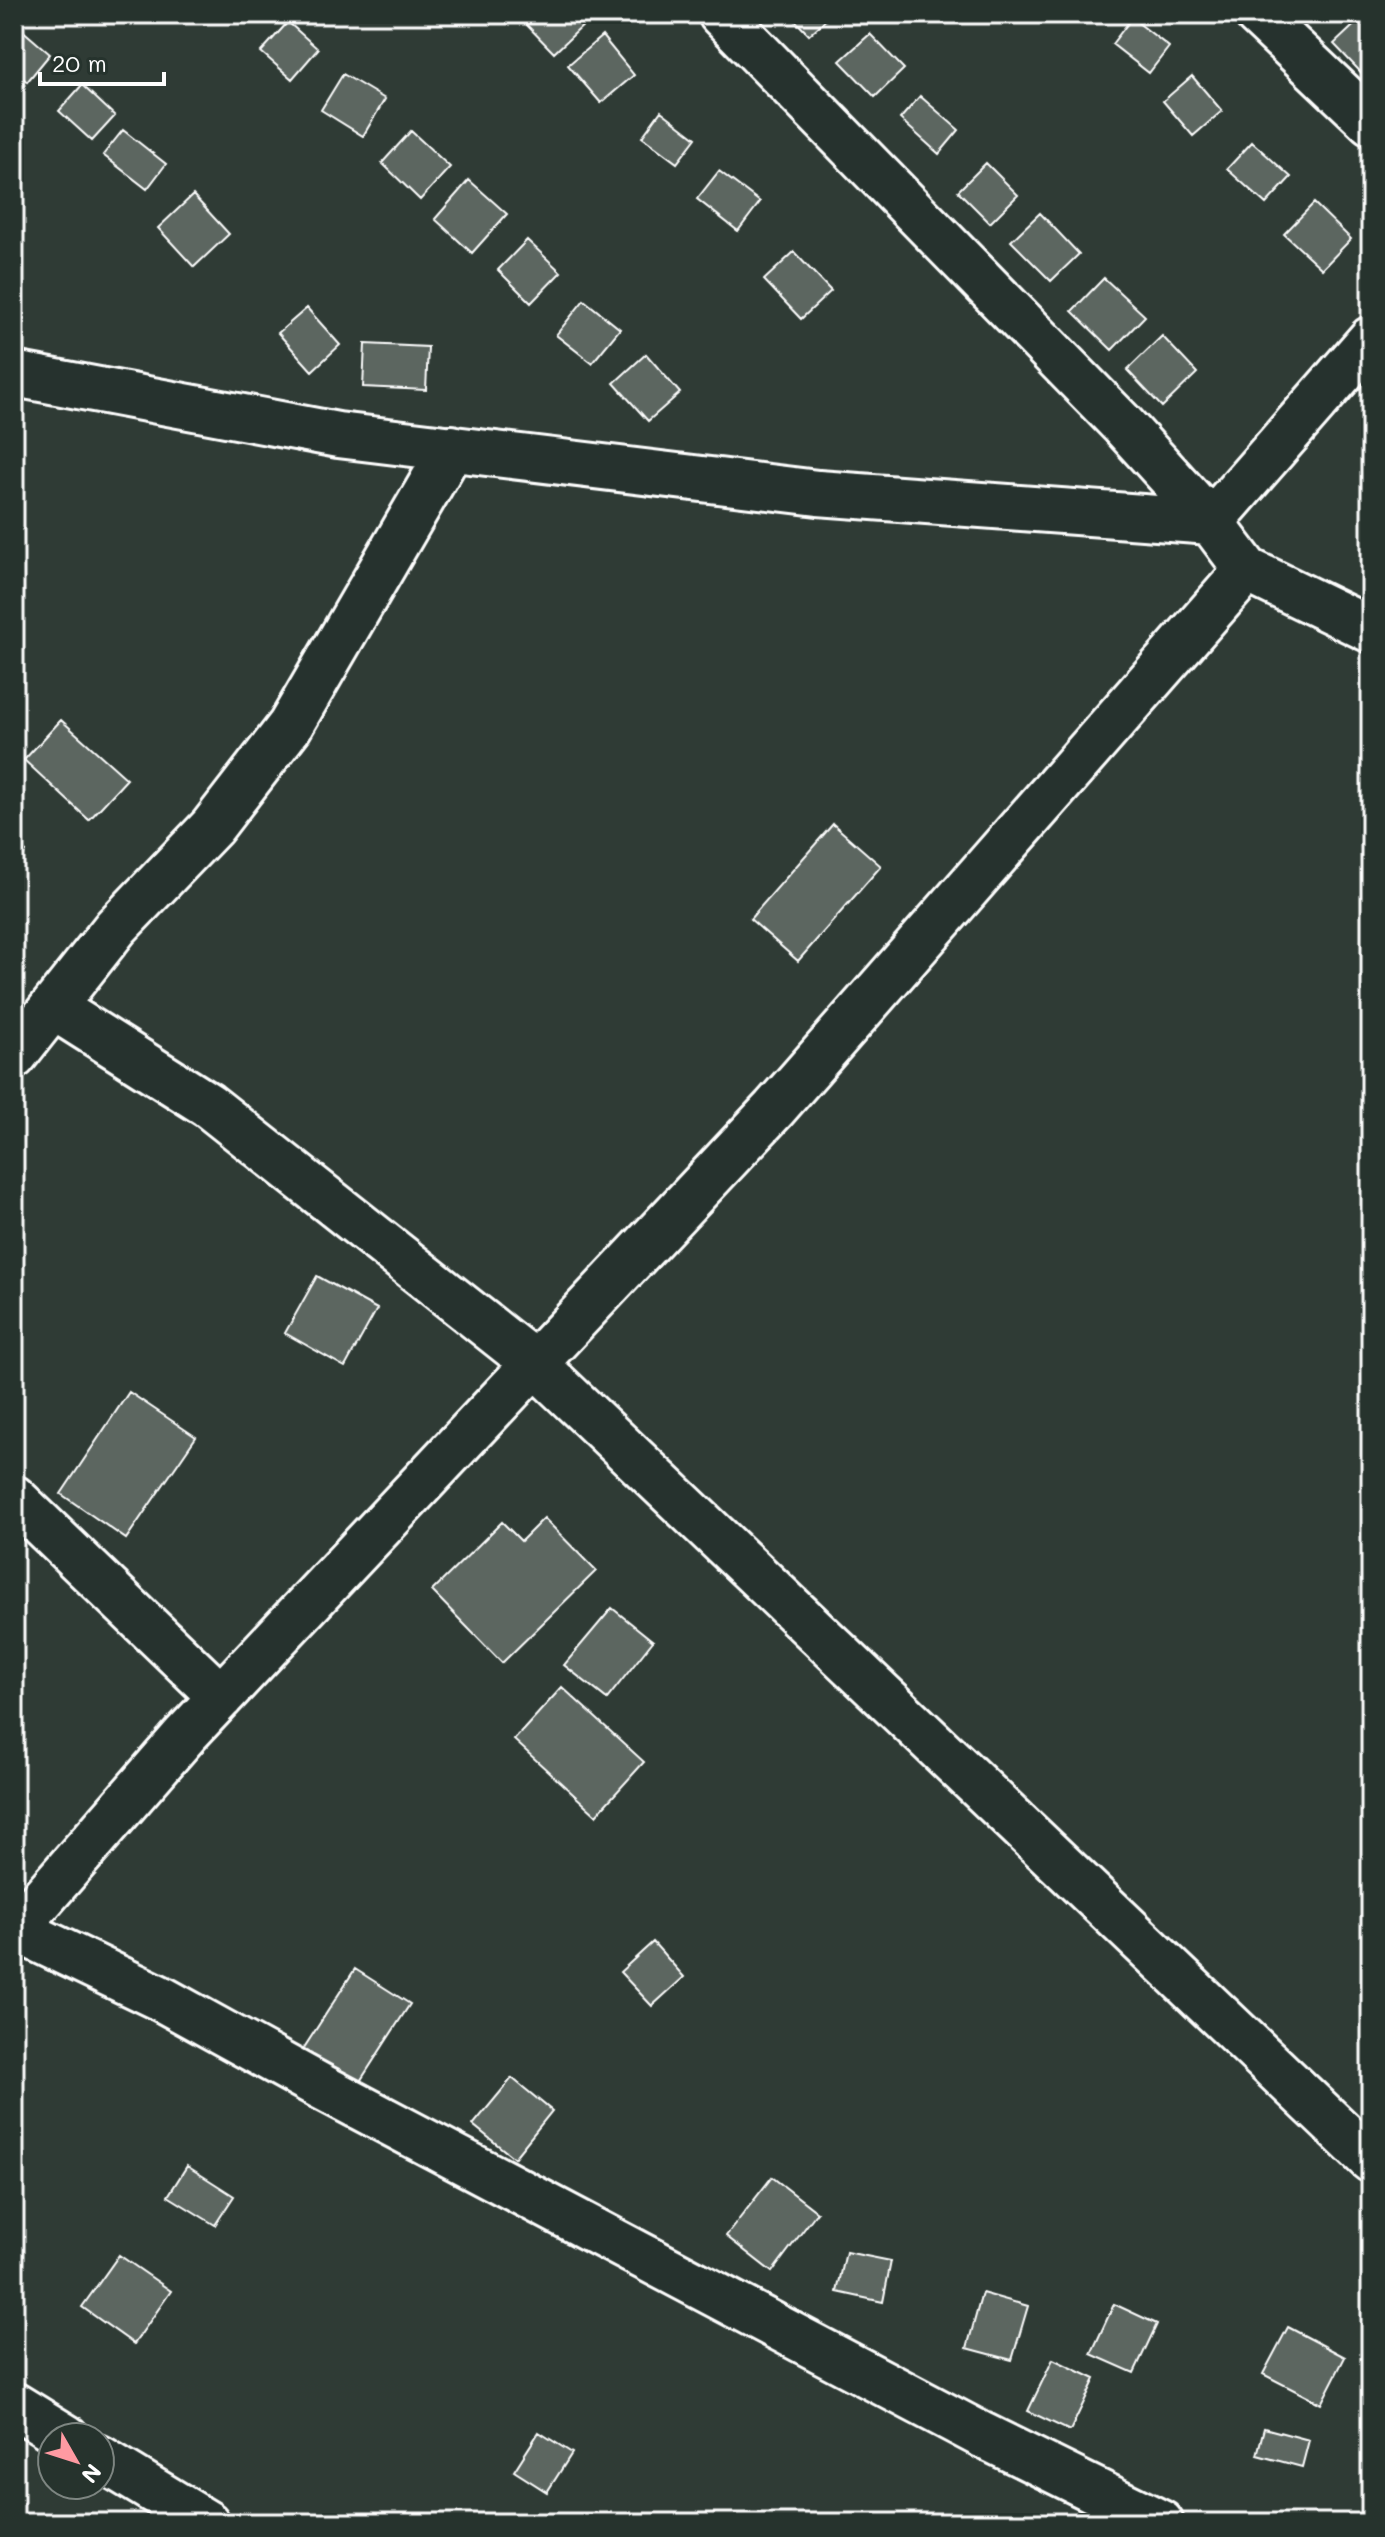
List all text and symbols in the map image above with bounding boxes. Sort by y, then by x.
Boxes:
scale bar [40,36,164,86]
text: 20 m [52,47,107,78]
north arrow [36,2421,116,2501]
text: N [75,2458,108,2490]

